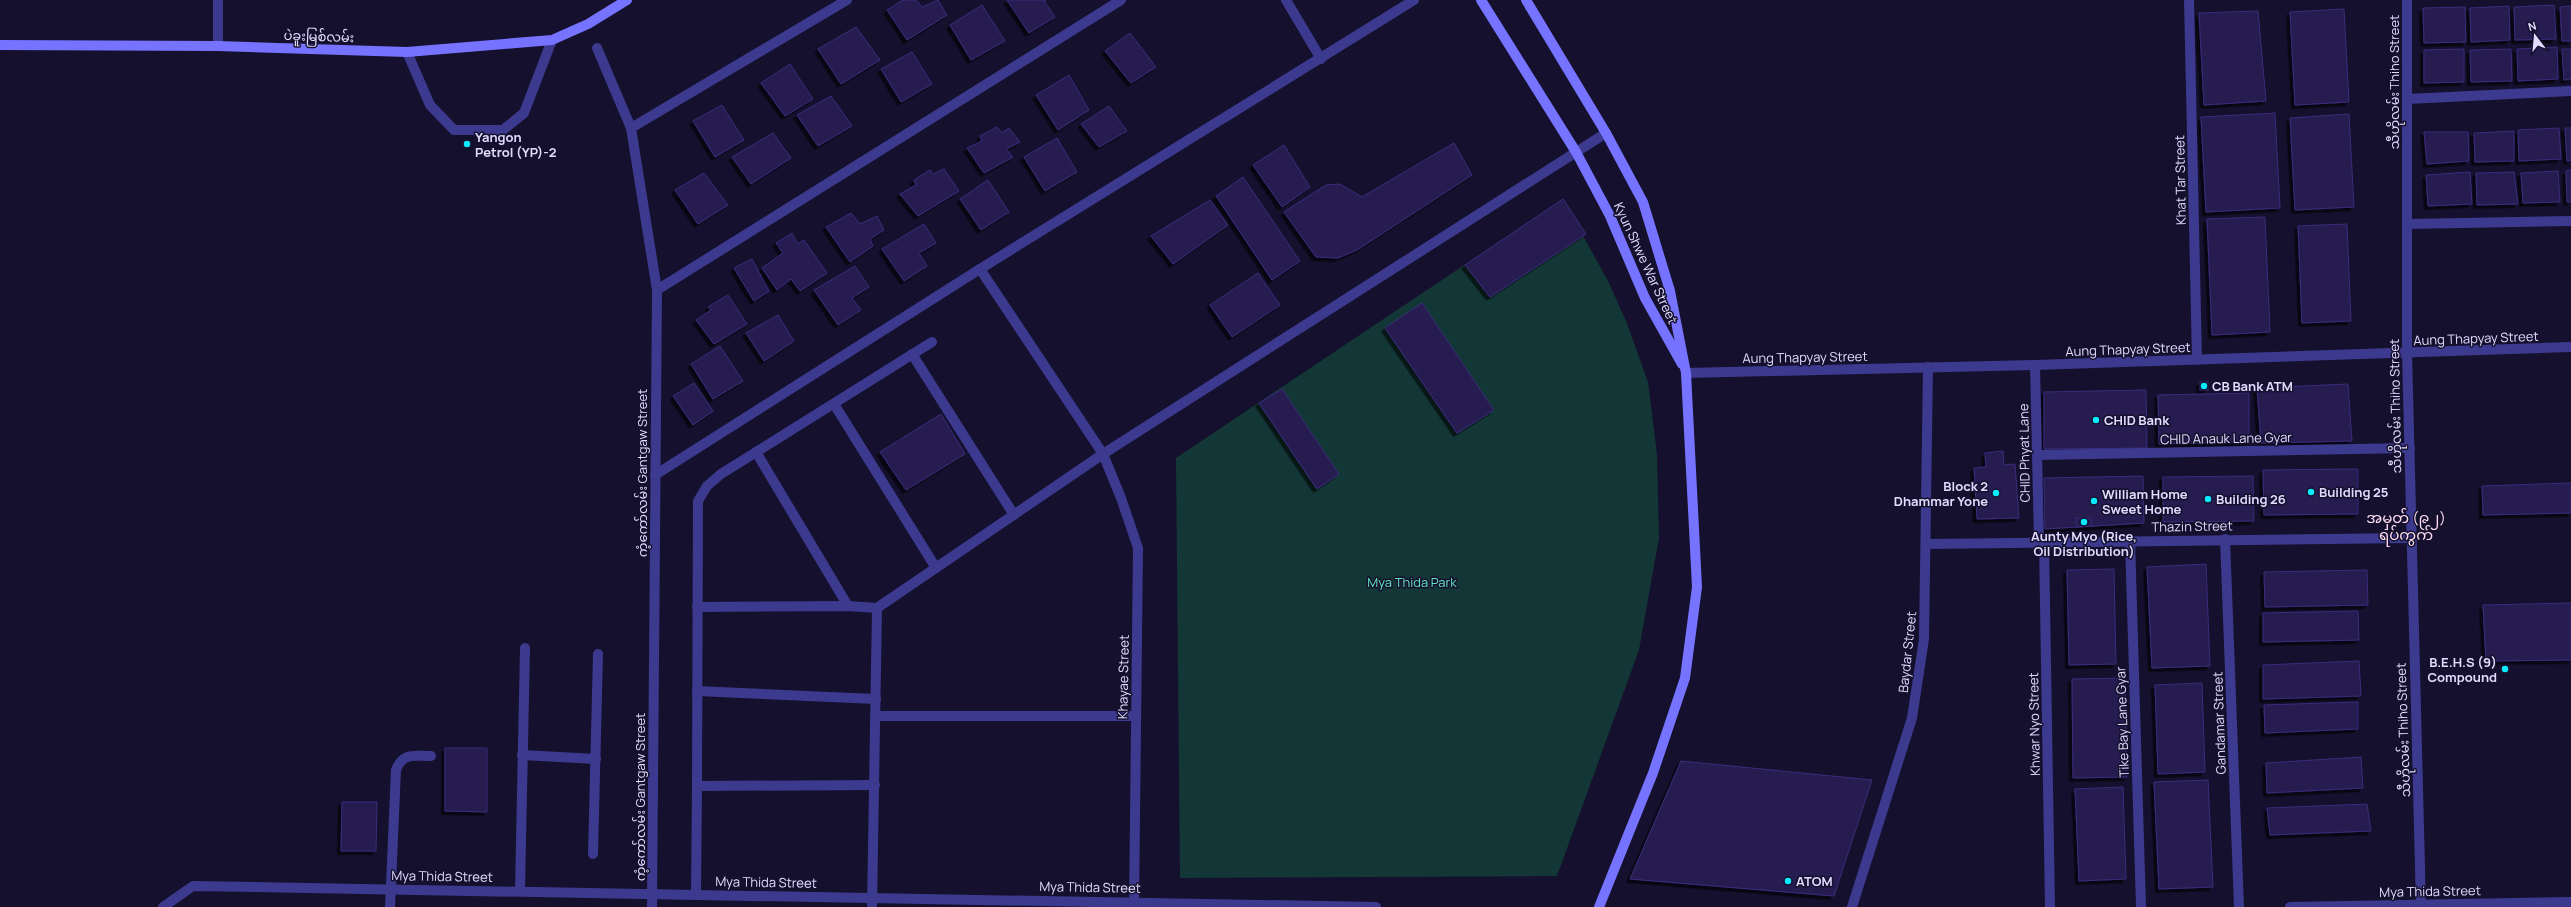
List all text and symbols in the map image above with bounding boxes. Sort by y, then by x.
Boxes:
street label: သီဟိုလမ်း Thiho Street [2385,15,2405,149]
north arrow [2515,16,2555,56]
text: N [2526,18,2538,34]
street label: ပဲခူးမြစ်လမ်း [283,26,355,48]
place label: Yangon Petrol (YP)-2 [475,128,557,161]
street label: Khat Tar Street [2170,135,2190,225]
marker: Yangon Petrol (YP)-2 [462,139,472,149]
street label: Kyun Shwe War Street [1610,199,1682,327]
street label: Aung Thapyay Street [2413,327,2539,349]
street label: Aung Thapyay Street [2065,338,2191,360]
street label: သီဟိုလမ်း Thiho Street [2385,339,2407,473]
street label: Aung Thapyay Street [1742,347,1868,367]
place label: CB Bank ATM [2212,377,2293,395]
marker: CB Bank ATM [2199,381,2209,391]
street label: ကံ့ကော်လမ်း Gantgaw Street [633,389,651,557]
street label: CHID Phyat Lane [2014,403,2034,503]
place label: CHID Bank [2104,411,2170,429]
marker: CHID Bank [2091,415,2101,425]
street label: CHID Anauk Lane Gyar [2160,428,2292,448]
place label: Block 2 Dhammar Yone [1894,477,1988,510]
place label: Building 25 [2319,483,2388,501]
place label: William Home Sweet Home [2102,485,2188,518]
marker: Building 25 [2306,487,2316,497]
marker: Block 2 Dhammar Yone [1991,488,2001,498]
place label: Building 26 [2216,490,2286,508]
marker: Building 26 [2203,494,2213,504]
marker: William Home Sweet Home [2089,496,2099,506]
district label: အမှတ် (၉၂) ရပ်ကွက် [2366,507,2446,547]
street label: Thazin Street [2151,516,2233,536]
marker: Aunty Myo (Rice, Oil Distribution) [2079,517,2089,527]
place label: Aunty Myo (Rice, Oil Distribution) [2031,527,2137,560]
park label: Mya Thida Park [1367,573,1457,591]
street label: Baydar Street [1894,610,1920,694]
street label: Khayae Street [1113,635,1133,719]
place label: B.E.H.S (9) Compound [2427,653,2497,686]
street label: သီဟိုလမ်း Thiho Street [2392,662,2416,798]
marker: B.E.H.S (9) Compound [2500,664,2510,674]
street label: Tike Bay Lane Gyar [2111,666,2133,778]
street label: Gandamar Street [2208,671,2230,775]
street label: Khwar Nyo Street [2024,672,2044,776]
street label: ကံ့ကော်လမ်း Gantgaw Street [631,713,649,881]
street label: Mya Thida Street [391,866,493,886]
street label: Mya Thida Street [715,872,817,892]
place label: ATOM [1796,872,1833,890]
marker: ATOM [1783,876,1793,886]
street label: Mya Thida Street [1039,877,1141,897]
street label: Mya Thida Street [2379,881,2481,901]

